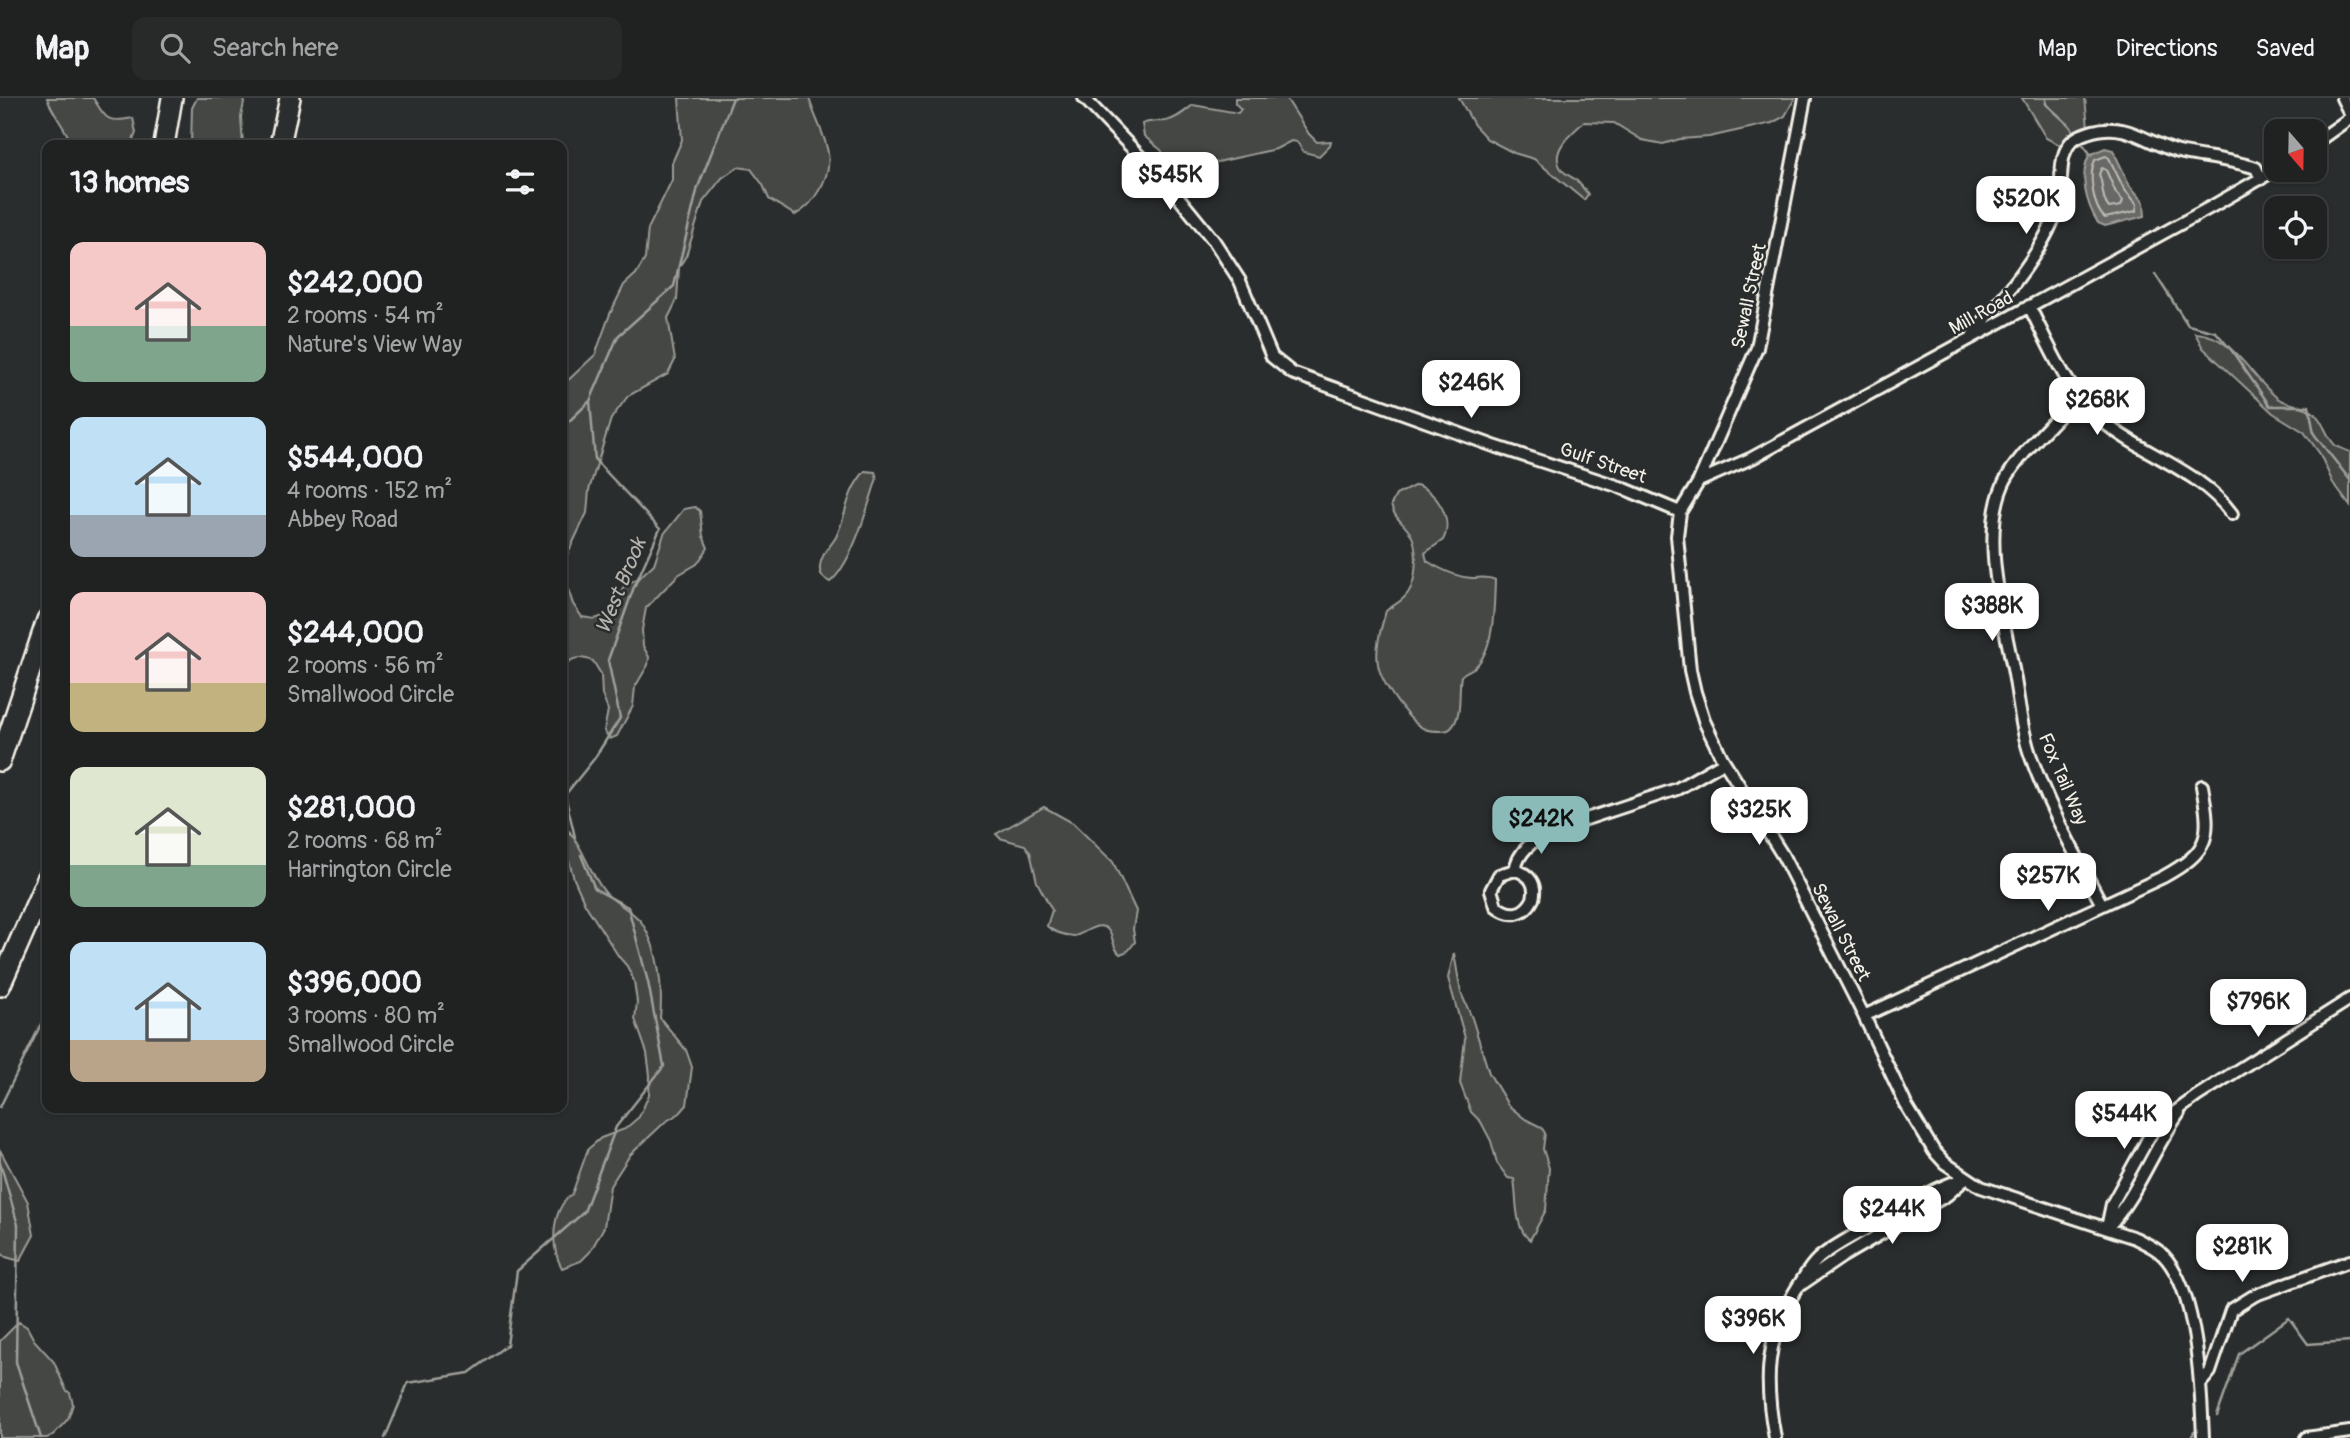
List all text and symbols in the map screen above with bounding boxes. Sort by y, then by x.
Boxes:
search box [132,17,622,80]
text: Map [35,28,90,69]
icon: search [156,29,194,67]
text: Search here [212,32,339,64]
text: Map [2038,34,2078,63]
text: Directions [2116,34,2217,63]
text: Saved [2255,34,2315,63]
north arrow [2264,119,2328,182]
map controls [2264,119,2327,259]
pin: $545K [1121,152,1219,212]
text: $545K [1138,160,1202,189]
icon: filters [501,163,539,201]
text: 13 homes [70,164,189,201]
pin: $520K [1977,176,2075,236]
text: $520K [1992,184,2060,213]
button: locate [2264,196,2327,259]
street label: Sewall Street [1726,241,1772,351]
text: $242,000 [287,264,423,301]
icon: home [126,270,210,354]
street label: Mill Road [1945,286,2017,340]
text: 2 rooms · 54 m² [287,301,444,330]
text: Nature's View Way [287,330,462,359]
pin: $246K [1422,360,1520,420]
text: $246K [1438,368,1504,397]
pin: $268K [2048,378,2146,437]
text: $268K [2065,385,2129,414]
street label: Gulf Street [1557,437,1650,489]
text: $544,000 [287,439,423,476]
icon: home [126,445,210,529]
text: 4 rooms · 152 m² [287,476,453,505]
text: Abbey Road [287,505,398,534]
water label: West Brook [590,532,653,638]
pin: $388K [1943,584,2041,643]
text: $388K [1961,591,2023,620]
text: $244,000 [287,614,424,651]
icon: home [126,620,210,704]
text: 2 rooms · 56 m² [287,651,444,680]
text: Smallwood Circle [287,680,454,709]
street label: Fox Tail Way [2033,729,2093,829]
pin: $325K [1710,788,1808,847]
text: $281,000 [287,789,416,826]
icon: home [126,795,210,879]
text: $325K [1727,795,1791,824]
pin: $242K [1492,796,1590,856]
text: $242K [1508,804,1574,833]
text: 2 rooms · 68 m² [287,826,443,855]
pin: $257K [1999,854,2097,913]
text: Harrington Circle [287,855,452,884]
text: $257K [2016,861,2080,890]
street label: Sewall Street [1806,879,1876,985]
text: $396,000 [287,964,422,1001]
icon: home [126,970,210,1054]
pin: $796K [2209,979,2307,1039]
text: $796K [2226,987,2290,1016]
text: 3 rooms · 80 m² [287,1001,445,1030]
text: Smallwood Circle [287,1030,454,1059]
pin: $544K [2075,1091,2173,1151]
text: $544K [2091,1099,2157,1128]
pin: $244K [1843,1186,1941,1246]
text: $244K [1859,1194,1925,1223]
pin: $281K [2193,1224,2291,1284]
text: $281K [2212,1232,2272,1261]
pin: $396K [1704,1296,1802,1356]
text: $396K [1721,1304,1785,1333]

